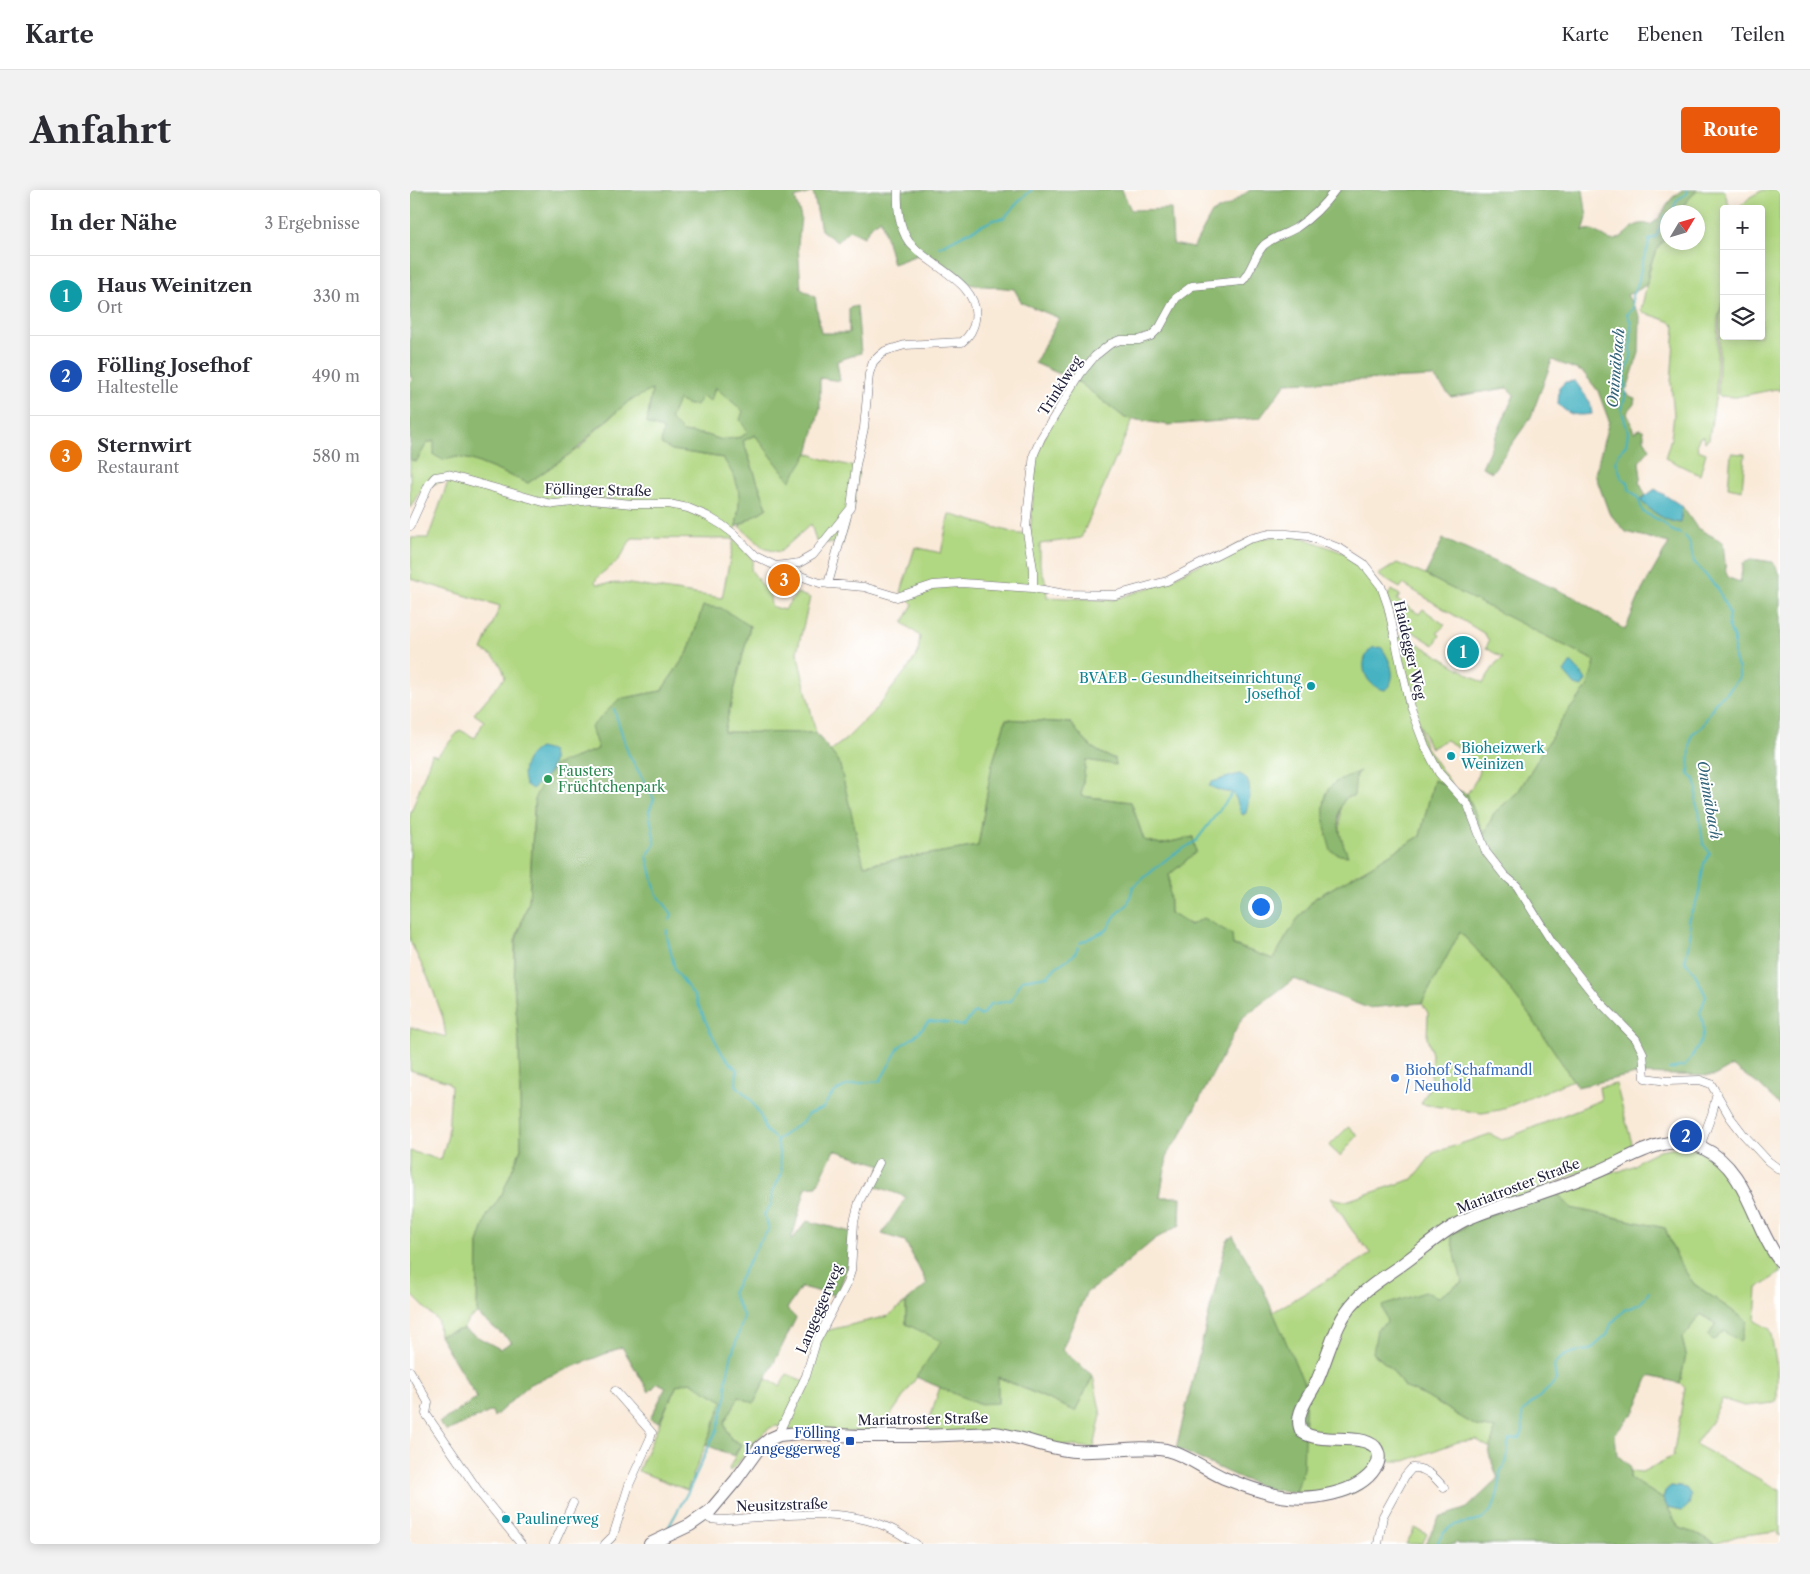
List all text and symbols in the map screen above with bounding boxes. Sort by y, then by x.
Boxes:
text: Karte [25,20,94,49]
text: Karte [1561,24,1609,46]
text: Ebenen [1637,24,1703,46]
text: Teilen [1731,24,1785,46]
button: Route [1681,107,1780,153]
text: Anfahrt [30,109,171,152]
north arrow [1660,205,1705,250]
map controls [1720,205,1765,340]
button: + [1720,205,1765,250]
text: In der Nähe [50,210,177,235]
text: 3 Ergebnisse [264,213,360,233]
button: − [1720,250,1765,295]
text: Haus Weinitzen [97,274,252,297]
text: 1 [62,286,70,306]
text: 330 m [313,286,360,306]
button: layers [1720,295,1765,340]
text: Ort [97,297,123,317]
water label: Onimäbach [1603,327,1628,409]
street label: Trinklweg [1034,352,1086,419]
text: Fölling Josefhof [97,354,250,377]
text: 2 [61,366,71,386]
text: 490 m [312,366,360,386]
text: Haltestelle [97,377,178,397]
text: Sternwirt [97,434,192,457]
text: 3 [61,446,71,466]
text: 580 m [313,446,360,466]
text: Restaurant [97,457,179,477]
street label: Föllinger Straße [544,480,652,500]
pin: 3 [768,561,800,599]
street label: Haidegger Weg [1390,599,1430,702]
pin: 1 [1447,633,1479,671]
place label: BVAEB - Gesundheitseinrichtung Josefhof [1079,669,1303,703]
marker: BVAEB - Gesundheitseinrichtung Josefhof [1305,680,1317,692]
place label: Bioheizwerk Weinizen [1460,739,1546,773]
marker: Bioheizwerk Weinizen [1445,750,1457,762]
water label: Onimäbach [1693,759,1726,841]
place label: Fausters Früchtchenpark [558,762,666,796]
marker: Fausters Früchtchenpark [542,773,554,785]
your location [1248,894,1274,920]
place label: Biohof Schafmandl / Neuhold [1405,1061,1532,1095]
marker: Biohof Schafmandl / Neuhold [1389,1072,1401,1084]
pin: 2 [1670,1117,1702,1155]
street label: Mariatroster Straße [1454,1154,1582,1218]
street label: Langeggerweg [792,1261,846,1356]
street label: Mariatroster Straße [858,1409,989,1429]
place label: Fölling Langeggerweg [745,1424,841,1458]
marker: Fölling Langeggerweg [844,1435,856,1447]
street label: Neusitzstraße [736,1494,828,1516]
place label: Paulinerweg [516,1510,599,1528]
marker: Paulinerweg [500,1513,512,1525]

